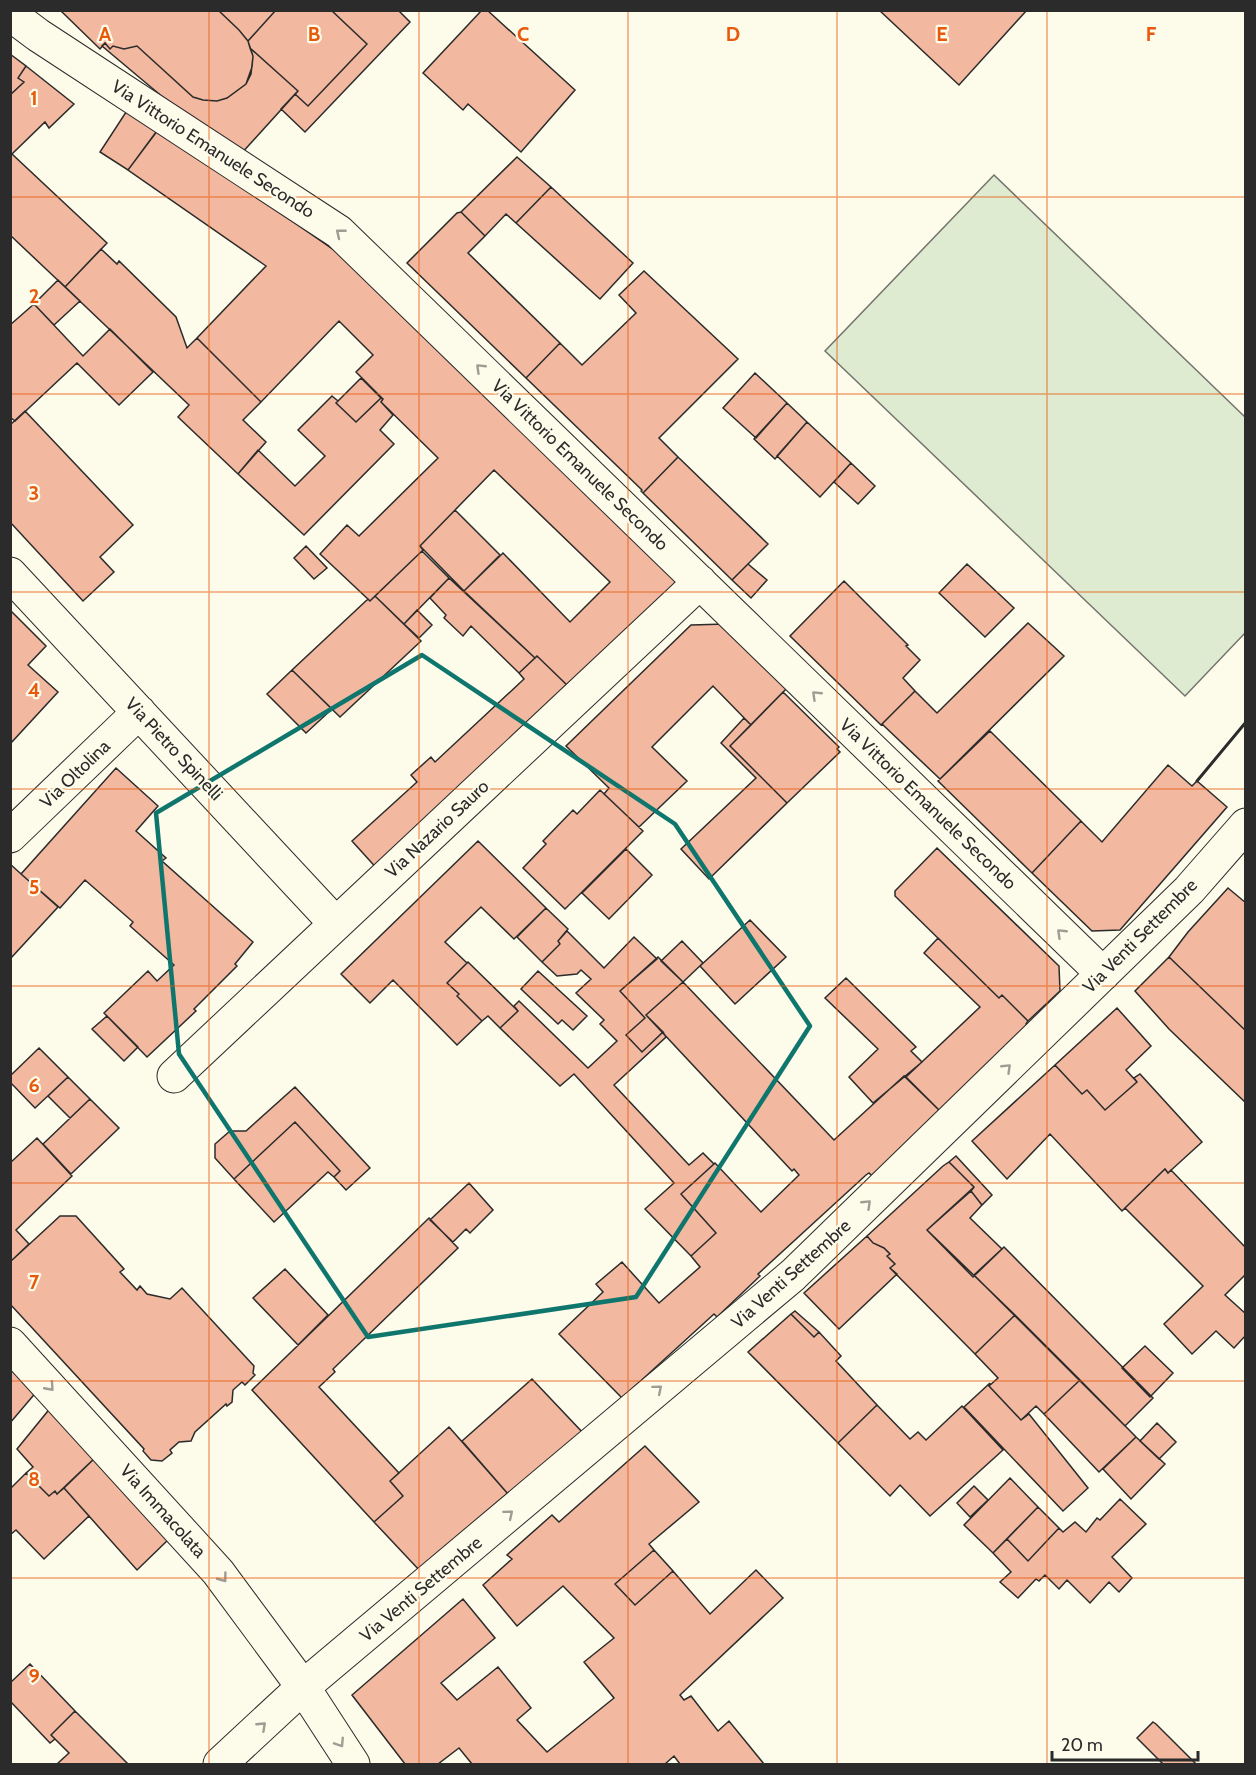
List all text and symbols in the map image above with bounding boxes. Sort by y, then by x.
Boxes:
text: A [99,22,112,46]
text: B [308,22,320,46]
text: C [517,22,529,46]
text: D [726,22,740,46]
text: E [936,22,948,46]
text: F [1146,22,1157,46]
street label: Via Vittorio Emanuele Secondo [108,75,319,223]
text: 1 [30,86,38,110]
one-way arrow [335,230,346,241]
text: 2 [29,284,39,308]
one-way arrow [477,365,488,376]
street label: Via Vittorio Emanuele Secondo [487,375,673,555]
text: 3 [29,481,39,505]
text: 4 [28,678,40,702]
one-way arrow [812,691,823,702]
street label: Via Pietro Spinelli [121,693,227,805]
street label: Via Vittorio Emanuele Secondo [835,714,1021,894]
street label: Via Oltolina [35,735,115,813]
street label: Via Nazario Sauro [381,775,494,883]
street label: Via Venti Settembre [1078,874,1202,998]
text: 5 [29,875,39,899]
one-way arrow [1057,930,1068,941]
one-way arrow [999,1064,1010,1075]
text: 6 [28,1073,40,1097]
one-way arrow [859,1200,870,1211]
street label: Via Venti Settembre [727,1215,855,1333]
text: 7 [29,1270,40,1294]
one-way arrow [43,1380,54,1391]
one-way arrow [651,1385,662,1396]
street label: Via Immacolata [115,1460,211,1563]
text: 8 [28,1467,40,1491]
one-way arrow [502,1511,513,1522]
street label: Via Venti Settembre [355,1531,487,1647]
one-way arrow [216,1572,227,1583]
text: 9 [28,1664,40,1688]
one-way arrow [255,1722,266,1733]
scale bar [1052,1724,1198,1762]
text: 20 m [1061,1734,1103,1756]
one-way arrow [332,1737,343,1748]

